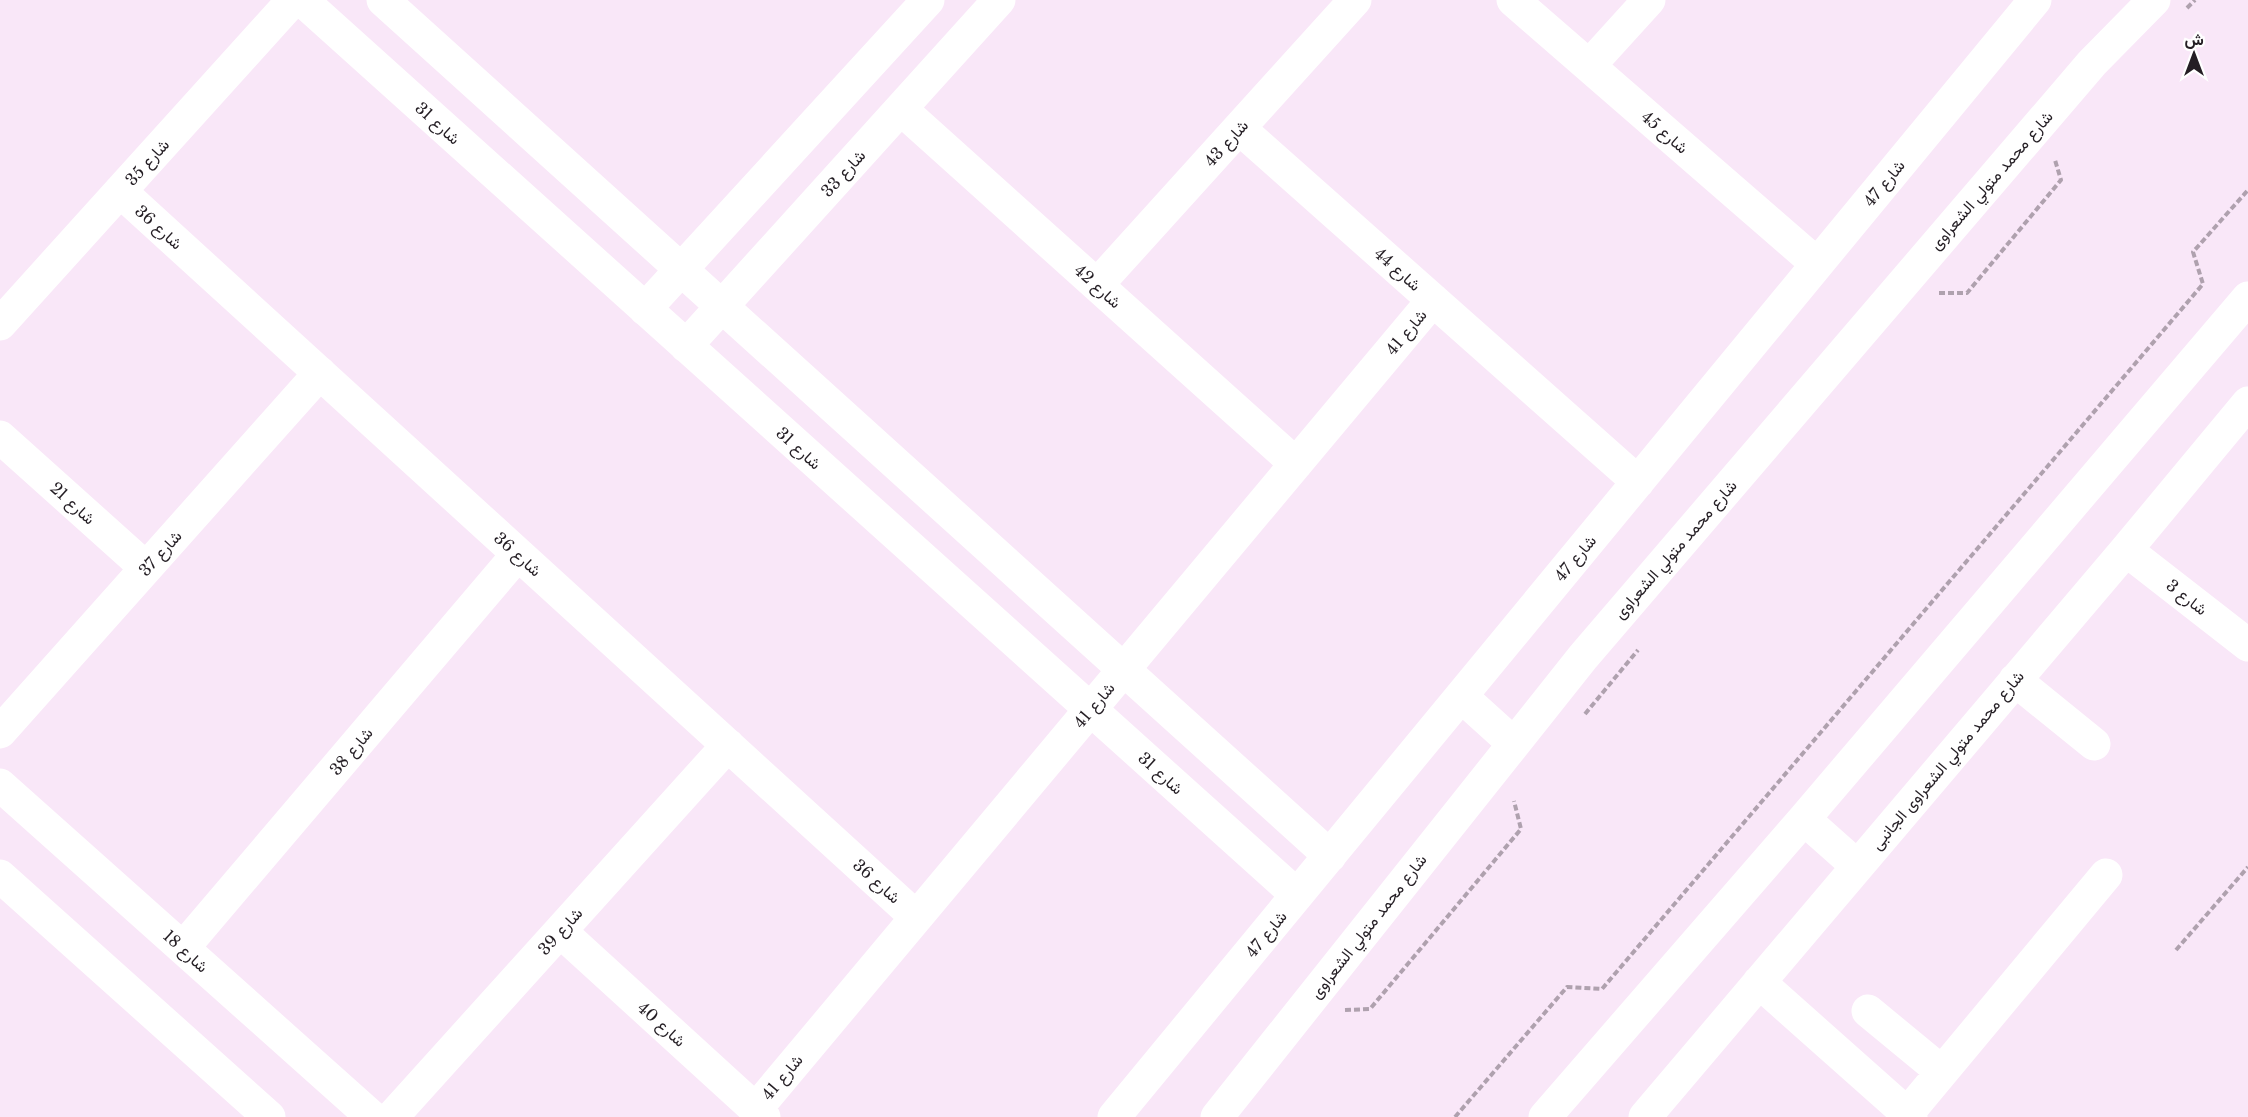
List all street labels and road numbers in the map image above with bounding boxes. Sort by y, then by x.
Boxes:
street label: شارع 31 [410,98,465,150]
street label: شارع 45 [1636,106,1692,159]
street label: شارع محمد متولي الشعراوى [1925,106,2060,256]
street label: شارع 43 [1200,116,1254,172]
street label: شارع 35 [121,135,175,191]
street label: شارع 33 [817,145,871,202]
street label: شارع 47 [1859,156,1910,212]
street label: شارع 36 [130,201,187,255]
street label: شارع 44 [1369,243,1425,296]
street label: شارع 42 [1069,260,1125,314]
street label: شارع 41 [1381,305,1432,360]
street label: شارع 31 [771,423,826,475]
street label: شارع محمد متولي الشعراوى [1609,475,1744,625]
street label: شارع 21 [45,478,100,530]
street label: شارع 37 [134,526,187,581]
street label: شارع 36 [489,528,546,582]
street label: شارع 47 [1550,531,1602,586]
street label: شارع 3 [2161,575,2212,621]
street label: شارع محمد متولي الشعراوى الجانبى [1866,666,2031,856]
street label: شارع 41 [1069,678,1120,733]
street label: شارع 38 [325,723,378,780]
street label: شارع 31 [1133,748,1188,800]
street label: شارع محمد متولي الشعراوى [1305,850,1434,1005]
street label: شارع 36 [848,855,905,909]
street label: شارع 39 [534,903,588,960]
street label: شارع 47 [1241,907,1292,963]
street label: شارع 18 [158,926,213,978]
street label: شارع 40 [633,997,690,1052]
street label: شارع 41 [757,1050,808,1105]

